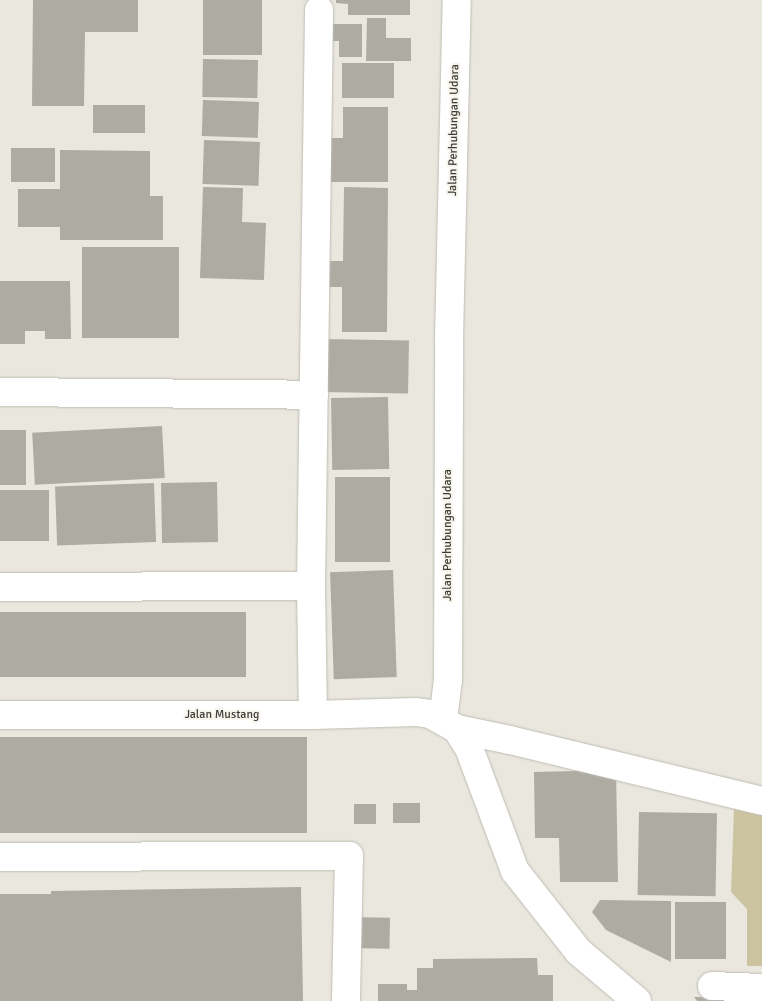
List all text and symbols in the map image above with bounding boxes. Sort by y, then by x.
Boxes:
street label: Jalan Perhubungan Udara [446,64,462,196]
street label: Jalan Perhubungan Udara [441,469,455,601]
street label: Jalan Mustang [185,708,259,722]

